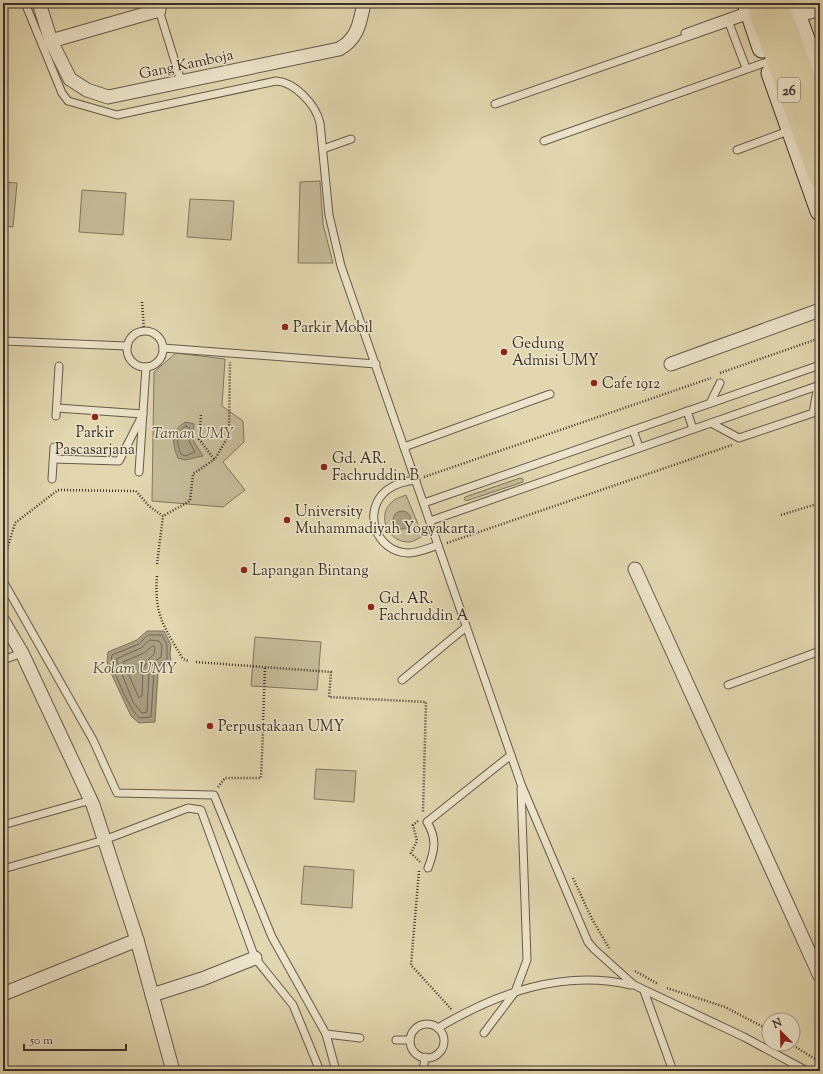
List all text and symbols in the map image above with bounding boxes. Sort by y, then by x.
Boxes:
street label: Gang Kamboja [137,45,235,86]
road number: 26 [778,78,800,102]
place label: Parkir Mobil [293,318,373,339]
marker: Parkir Mobil [280,322,290,332]
place label: Gedung Admisi UMY [512,334,599,372]
marker: Gedung Admisi UMY [499,347,509,357]
place label: Cafe 1912 [602,374,660,395]
marker: Cafe 1912 [589,378,599,388]
marker: Parkir Pascasarjana [90,412,100,422]
place label: Parkir Pascasarjana [55,423,135,461]
park label: Taman UMY [152,424,235,445]
place label: Gd. AR. Fachruddin B [332,449,420,487]
marker: Gd. AR. Fachruddin B [319,462,329,472]
place label: University Muhammadiyah Yogyakarta [295,502,475,540]
marker: University Muhammadiyah Yogyakarta [282,515,292,525]
place label: Lapangan Bintang [252,561,369,582]
marker: Lapangan Bintang [239,565,249,575]
place label: Gd. AR. Fachruddin A [379,589,469,627]
marker: Gd. AR. Fachruddin A [366,602,376,612]
water label: Kolam UMY [93,658,177,681]
place label: Perpustakaan UMY [218,717,344,738]
marker: Perpustakaan UMY [205,721,215,731]
north arrow [761,1012,801,1052]
text: N [769,1015,785,1033]
scale bar [24,1026,126,1052]
text: 50 m [29,1032,53,1050]

